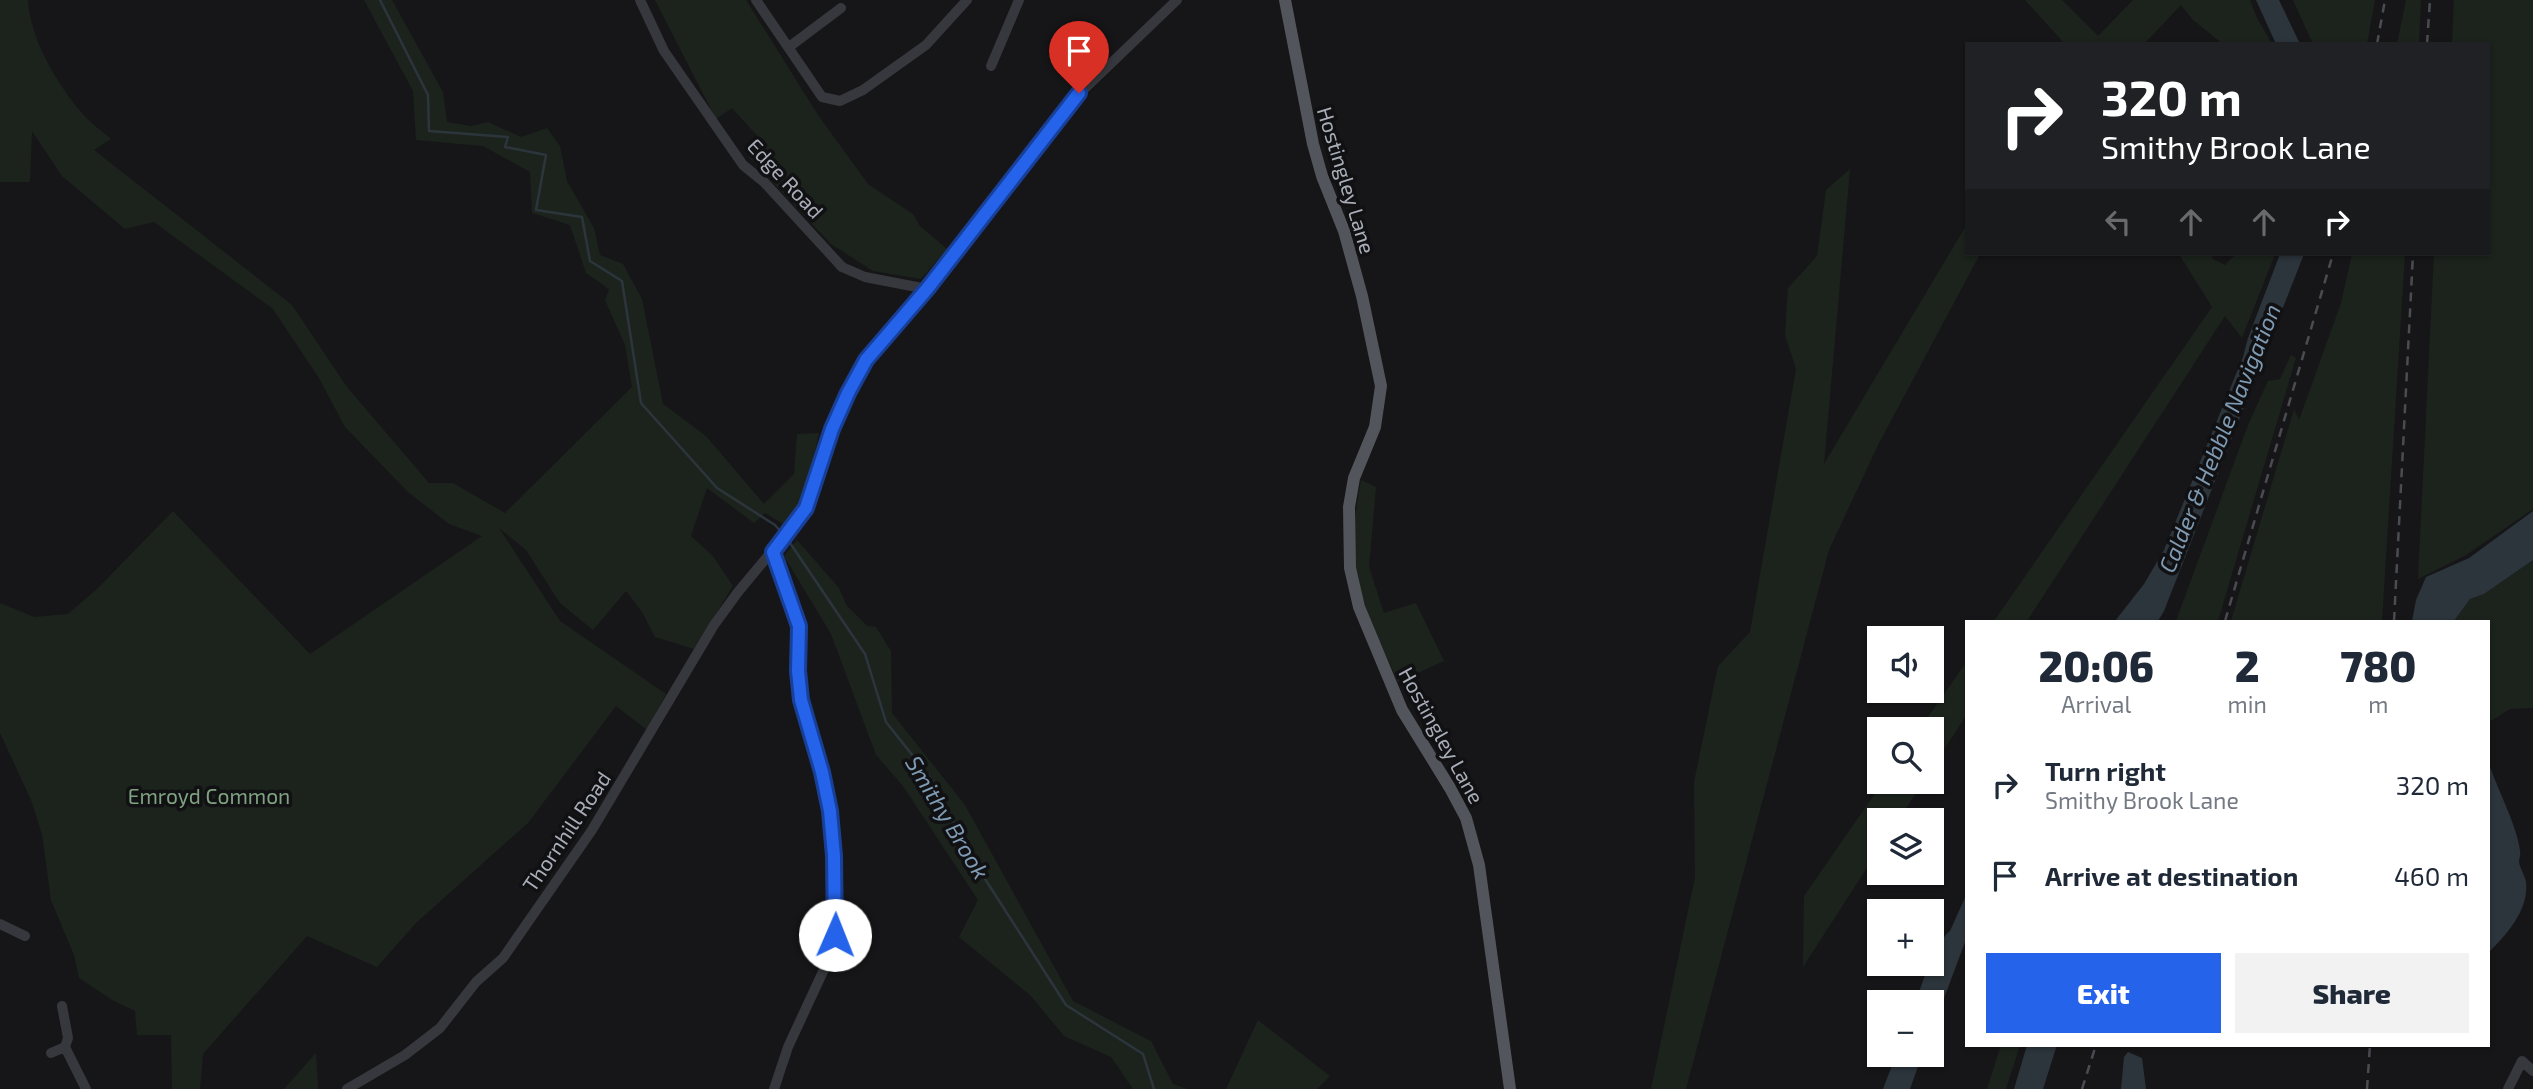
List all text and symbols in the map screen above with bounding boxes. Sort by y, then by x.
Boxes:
pin [1049,21,1109,93]
icon: arrive [1060,32,1098,70]
text: 320 m [2101,67,2242,126]
icon: right [1986,70,2077,161]
street label: Hostingley Lane [1313,104,1381,256]
text: Smithy Brook Lane [2101,127,2371,165]
street label: Edge Road [743,133,829,223]
icon: left [2099,203,2137,241]
icon: ahead [2172,203,2210,241]
icon: ahead [2245,203,2283,241]
icon: right [2318,203,2356,241]
water label: Calder & Hebble Navigation [2152,300,2286,576]
map controls [1867,626,1944,1067]
button: sound [1867,626,1944,703]
text: 20:06 [2039,640,2154,690]
text: 2 [2235,640,2260,690]
text: 780 [2340,640,2416,690]
street label: Hostingley Lane [1394,662,1490,808]
text: Arrival [2061,690,2131,718]
text: min [2228,690,2267,718]
text: m [2368,690,2388,718]
button: search [1867,717,1944,794]
water label: Smithy Brook [900,750,996,884]
text: Turn right [2045,755,2166,786]
street label: Thornhill Road [517,766,615,896]
icon: right [1986,766,2024,804]
text: 320 m [2396,769,2469,800]
park label: Emroyd Common [128,783,290,808]
text: Smithy Brook Lane [2045,786,2239,814]
button: layers [1867,808,1944,885]
icon: arrive [1986,857,2024,895]
text: Arrive at destination [2045,860,2298,891]
text: 460 m [2394,860,2469,891]
position arrow [798,898,872,972]
button: + [1867,899,1944,976]
button: Exit [1986,953,2221,1033]
button: Share [2235,953,2469,1033]
button: − [1867,990,1944,1067]

